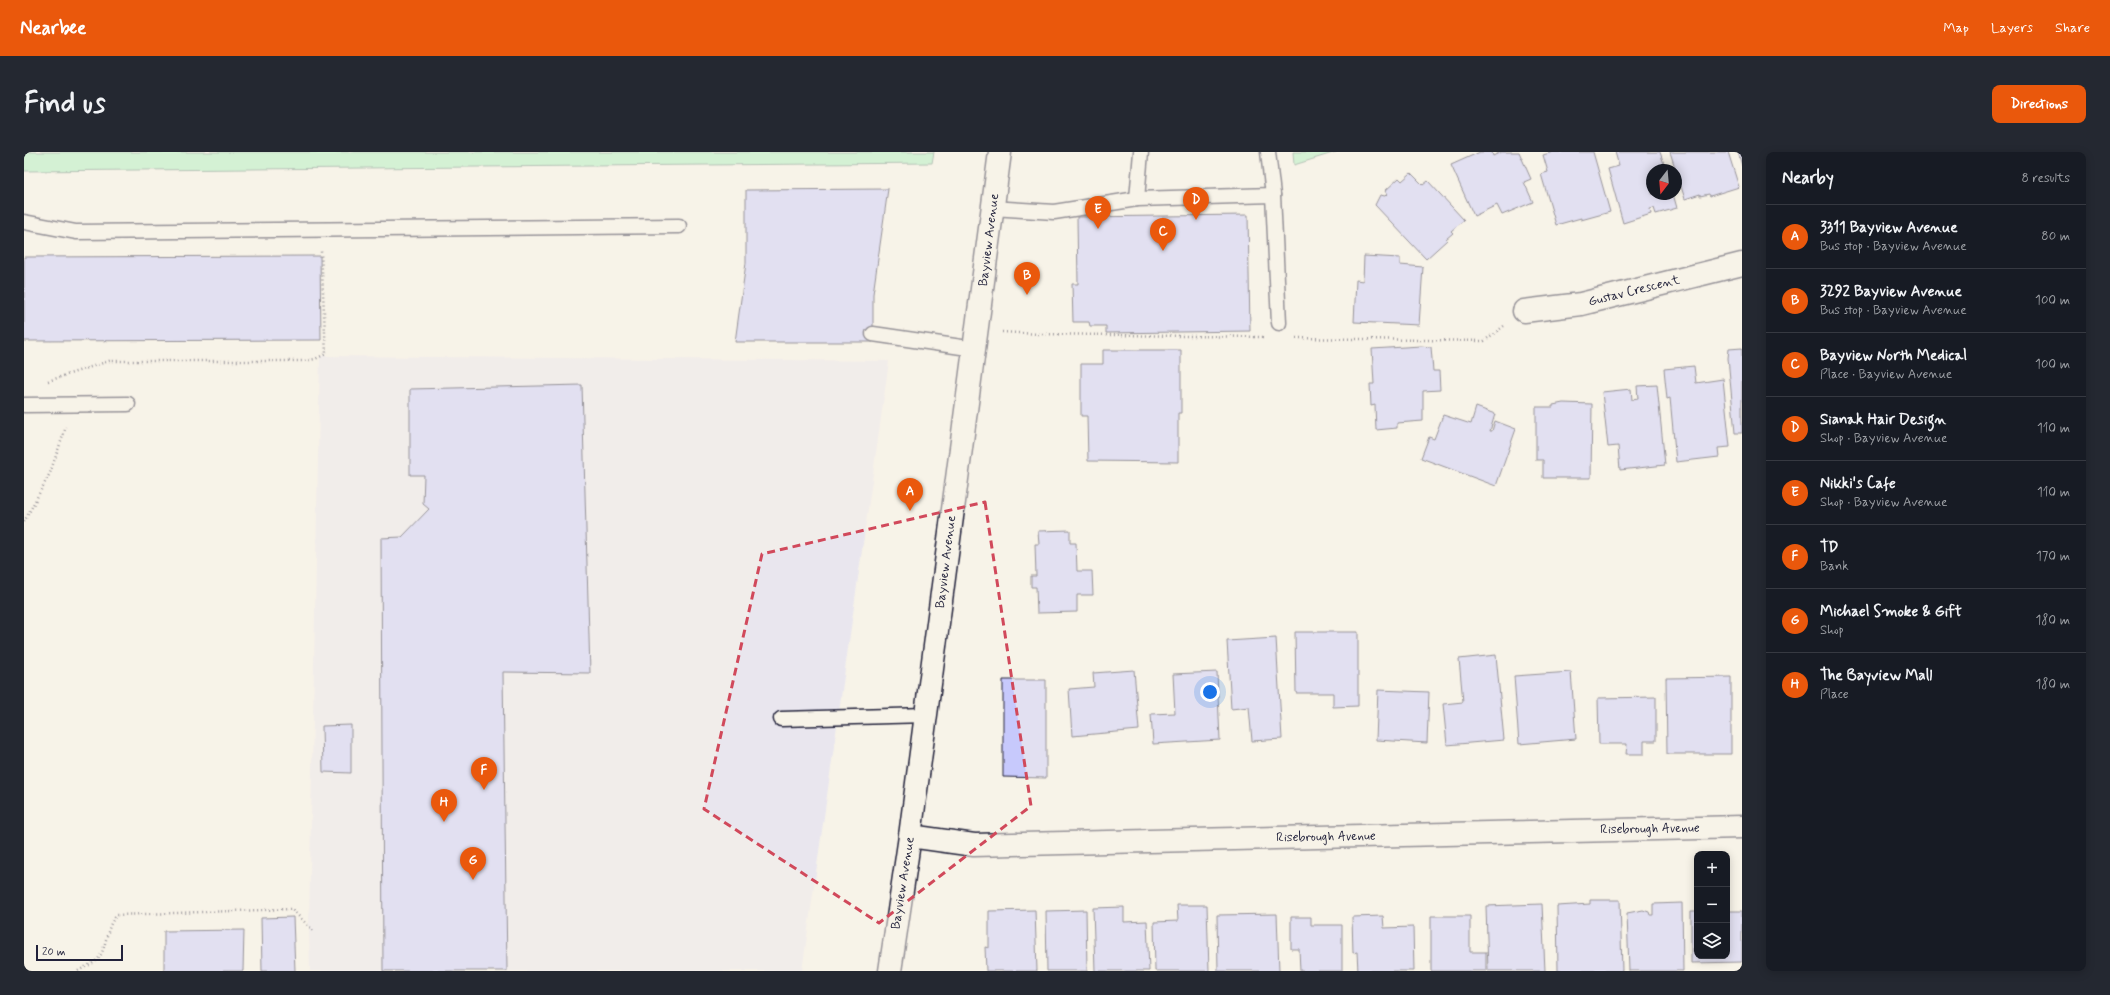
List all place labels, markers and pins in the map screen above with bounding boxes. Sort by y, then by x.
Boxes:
pin: D [1183,187,1209,220]
pin: E [1085,196,1111,229]
pin: C [1150,218,1176,251]
pin: B [1014,262,1040,295]
pin: A [897,478,923,511]
pin: F [471,757,497,790]
pin: H [431,789,457,822]
pin: G [460,847,486,880]

